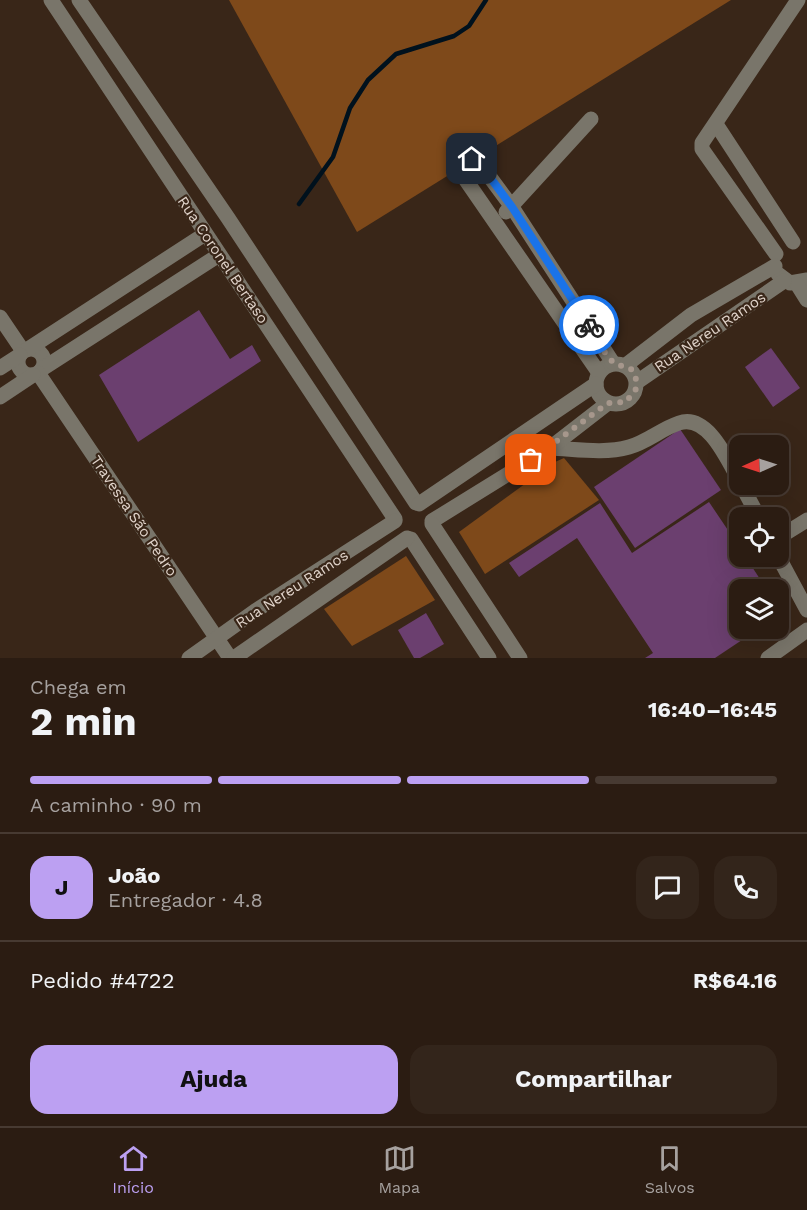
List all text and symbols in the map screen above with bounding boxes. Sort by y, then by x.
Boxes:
pin [446,133,497,184]
icon: home [455,142,488,175]
street label: Rua Coronel Bertaso [174,193,272,327]
street label: Rua Nereu Ramos [651,288,769,376]
courier [559,295,619,355]
icon: bike [573,309,606,342]
pin [505,434,556,485]
north arrow [729,435,789,495]
map controls [729,435,789,639]
icon: bag [514,443,547,476]
street label: Travessa São Pedro [87,452,181,580]
button: locate [729,507,789,567]
street label: Rua Nereu Ramos [232,546,352,632]
button: layers [729,579,789,639]
text: Chega em [30,675,127,699]
text: 16:40–16:45 [648,697,777,722]
text: 2 min [30,699,137,744]
text: A caminho · 90 m [30,793,202,817]
button: chat [636,856,699,919]
button: phone [714,856,777,919]
text: João [108,863,160,888]
text: J [55,875,68,900]
text: Entregador · 4.8 [108,888,263,912]
text: Pedido #4722 [30,968,174,993]
text: R$64.16 [693,968,777,993]
button: Ajuda [30,1045,398,1114]
button: Compartilhar [410,1045,777,1114]
tab: Início [112,1142,154,1197]
tab: Mapa [378,1142,420,1197]
tab: Salvos [645,1142,695,1197]

